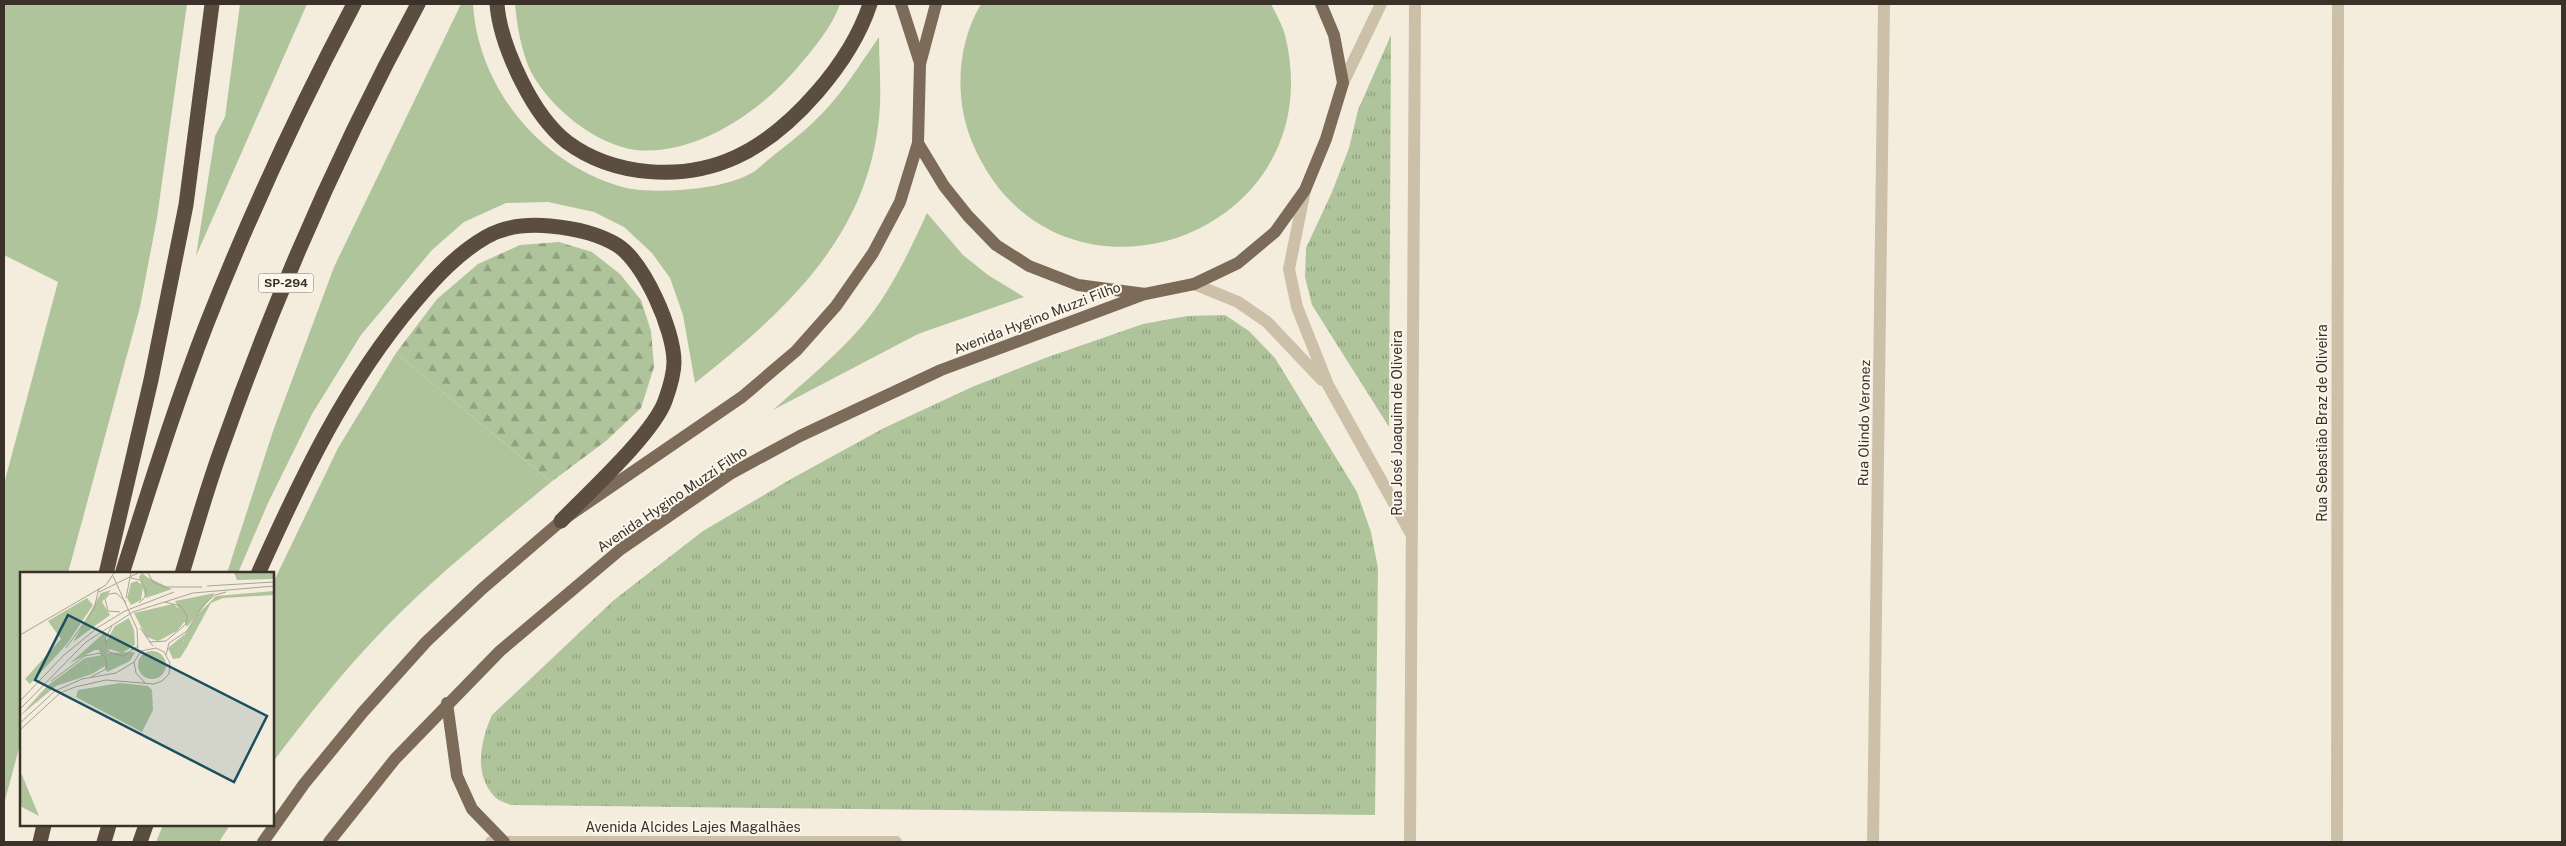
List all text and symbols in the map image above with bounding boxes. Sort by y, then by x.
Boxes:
road number: SP-294 [258,274,314,292]
street label: Avenida Hygino Muzzi Filho [951,279,1123,357]
street label: Rua Sebastião Braz de Oliveira [2314,324,2330,522]
street label: Rua José Joaquim de Oliveira [1389,330,1405,516]
street label: Rua Olindo Veronez [1855,359,1873,486]
street label: Avenida Hygino Muzzi Filho [594,443,750,555]
inset map [20,572,274,826]
street label: Avenida Alcides Lajes Magalhães [585,819,801,835]

